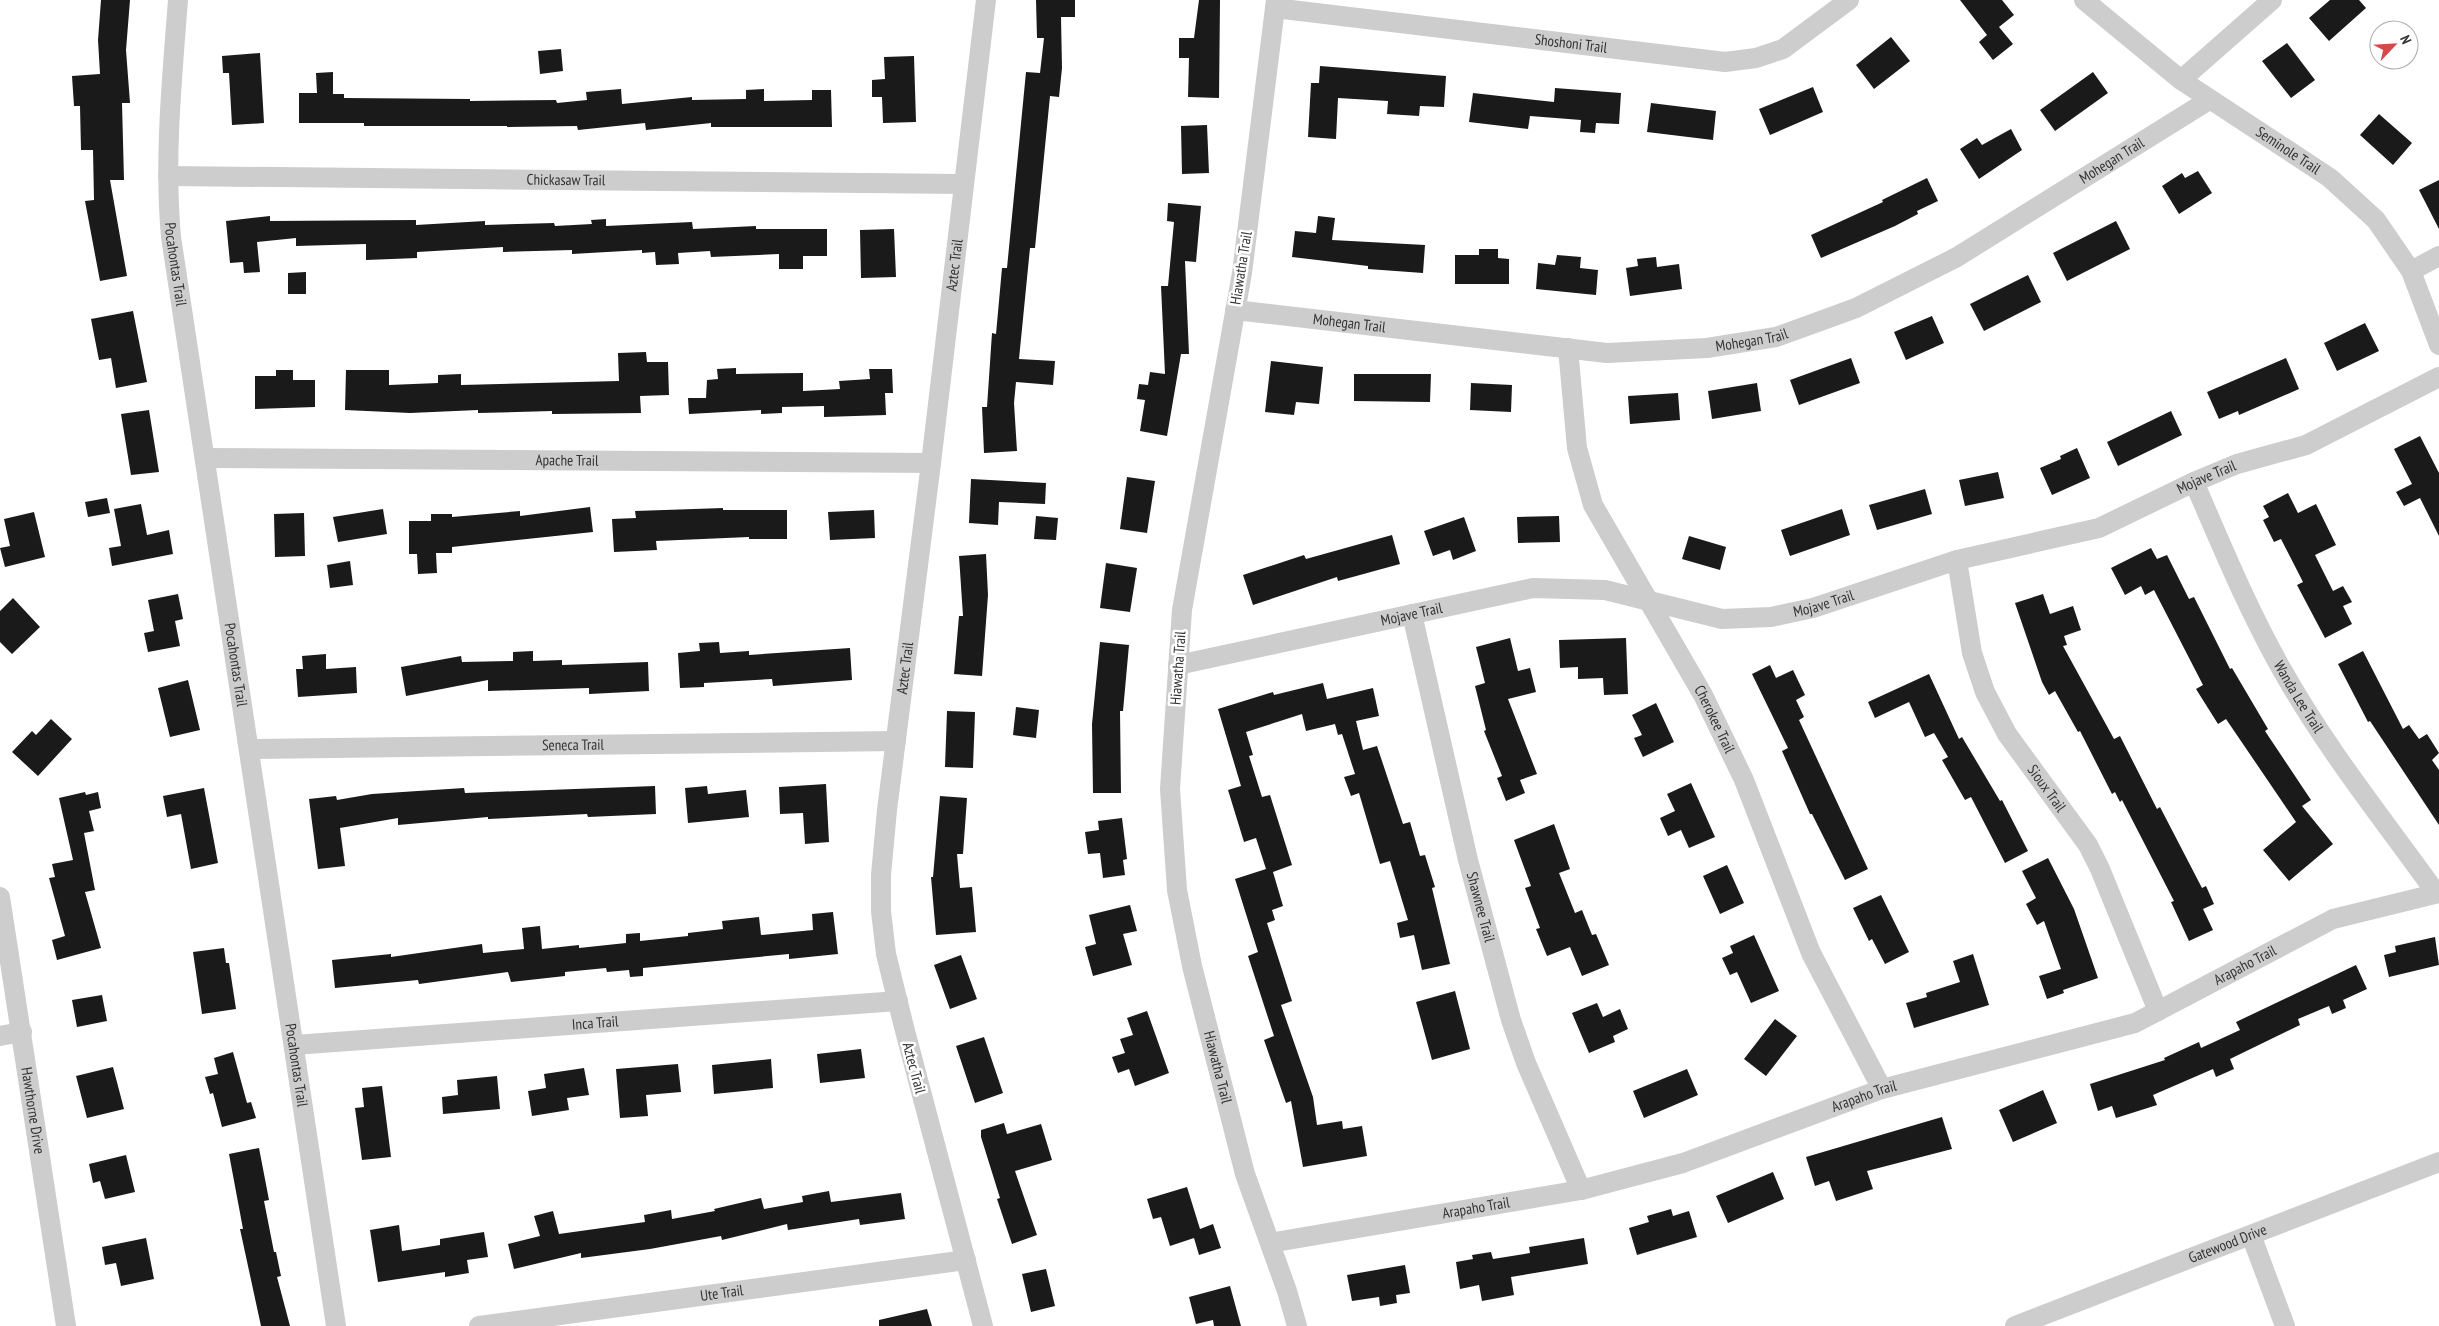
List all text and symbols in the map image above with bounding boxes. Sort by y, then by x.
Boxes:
north arrow [2369,20,2419,70]
street label: Shoshoni Trail [1534,29,1609,57]
text: N [2396,32,2416,47]
street label: Seminole Trail [2252,122,2325,178]
street label: Mohegan Trail [2075,133,2148,188]
street label: Chickasaw Trail [527,170,606,189]
street label: Pocahontas Trail [161,222,191,308]
street label: Hiawatha Trail [1225,229,1256,306]
street label: Aztec Trail [941,237,967,292]
street label: Mohegan Trail [1312,309,1387,336]
street label: Mohegan Trail [1714,323,1791,355]
street label: Apache Trail [535,450,599,470]
street label: Mojave Trail [2173,455,2239,498]
street label: Mojave Trail [1791,585,1857,621]
street label: Mojave Trail [1379,598,1444,630]
street label: Pocahontas Trail [221,622,252,708]
street label: Hiawatha Trail [1165,630,1190,706]
street label: Aztec Trail [892,640,917,695]
street label: Wanda Lee Trail [2270,657,2328,736]
street label: Cherokee Trail [1690,681,1740,757]
street label: Seneca Trail [542,735,604,754]
street label: Sioux Trail [2024,761,2071,816]
street label: Shawnee Trail [1463,870,1500,945]
street label: Arapaho Trail [2210,940,2280,989]
street label: Inca Trail [571,1011,620,1034]
street label: Pocahontas Trail [281,1022,313,1109]
street label: Hiawatha Trail [1200,1029,1237,1106]
street label: Aztec Trail [899,1040,931,1096]
street label: Hawthorne Drive [17,1066,49,1155]
street label: Arapaho Trail [1829,1075,1899,1116]
street label: Arapaho Trail [1441,1192,1512,1222]
street label: Gatewood Drive [2186,1220,2269,1267]
street label: Ute Trail [699,1280,745,1305]

